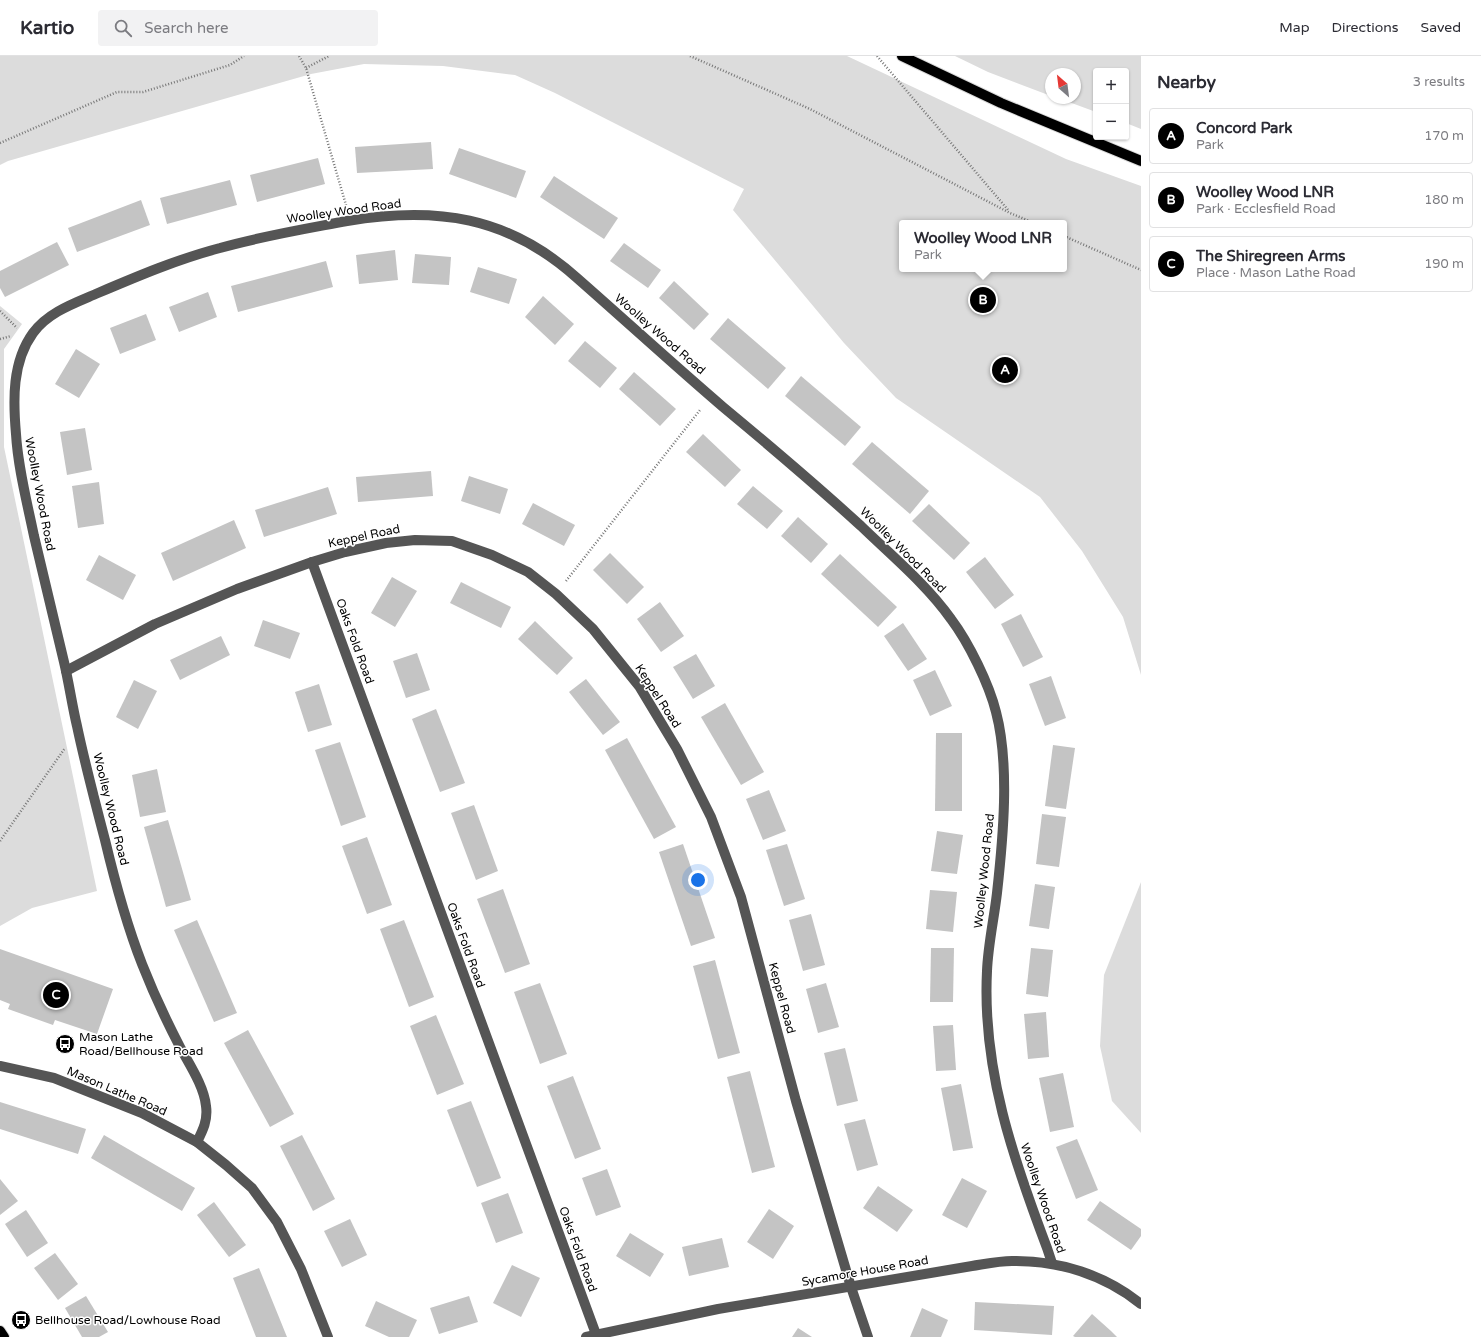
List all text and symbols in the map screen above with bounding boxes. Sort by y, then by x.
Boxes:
search box [98,10,378,46]
text: Kartio [20,17,74,39]
icon: search [112,17,134,39]
text: Search here [144,19,229,37]
text: Map [1279,19,1310,36]
text: Directions [1332,19,1399,36]
text: Saved [1421,19,1461,36]
north arrow [1045,68,1081,104]
map controls [1093,68,1129,140]
button: + [1093,68,1129,104]
text: Nearby [1157,72,1216,93]
text: 3 results [1413,74,1465,90]
button: − [1093,104,1129,140]
text: Concord Park [1196,119,1292,137]
text: A [1166,128,1176,144]
text: 170 m [1424,128,1464,144]
text: Park [1196,137,1224,153]
text: Woolley Wood LNR [1196,183,1334,201]
text: B [1166,192,1176,208]
text: 180 m [1424,192,1464,208]
street label: Woolley Wood Road [286,196,402,226]
text: Park · Ecclesfield Road [1196,201,1336,217]
popup [899,220,1067,272]
text: Woolley Wood LNR [914,229,1052,247]
text: Park [914,247,942,263]
text: The Shiregreen Arms [1196,247,1345,265]
text: C [1166,256,1176,272]
text: 190 m [1424,256,1464,272]
text: Place · Mason Lathe Road [1196,265,1356,281]
pin: B [970,285,996,315]
street label: Woolley Wood Road [612,291,708,377]
pin: A [992,355,1018,385]
street label: Woolley Wood Road [22,436,58,552]
street label: Woolley Wood Road [857,504,949,596]
street label: Keppel Road [327,522,401,550]
street label: Oaks Fold Road [333,596,377,686]
street label: Keppel Road [632,662,684,730]
street label: Woolley Wood Road [90,751,132,867]
street label: Woolley Wood Road [971,813,997,929]
your location [688,870,708,890]
street label: Oaks Fold Road [444,900,488,990]
street label: Keppel Road [766,961,798,1035]
pin: C [43,980,69,1010]
place label: Mason Lathe Road/Bellhouse Road [79,1030,203,1058]
bus stop icon: Mason Lathe Road/Bellhouse Road [54,1033,76,1055]
street label: Mason Lathe Road [65,1064,169,1118]
street label: Woolley Wood Road [1018,1141,1068,1255]
street label: Oaks Fold Road [556,1204,600,1294]
street label: Sycamore House Road [801,1253,929,1289]
bus stop icon: Bellhouse Road/Lowhouse Road [10,1309,32,1331]
place label: Bellhouse Road/Lowhouse Road [35,1313,220,1327]

